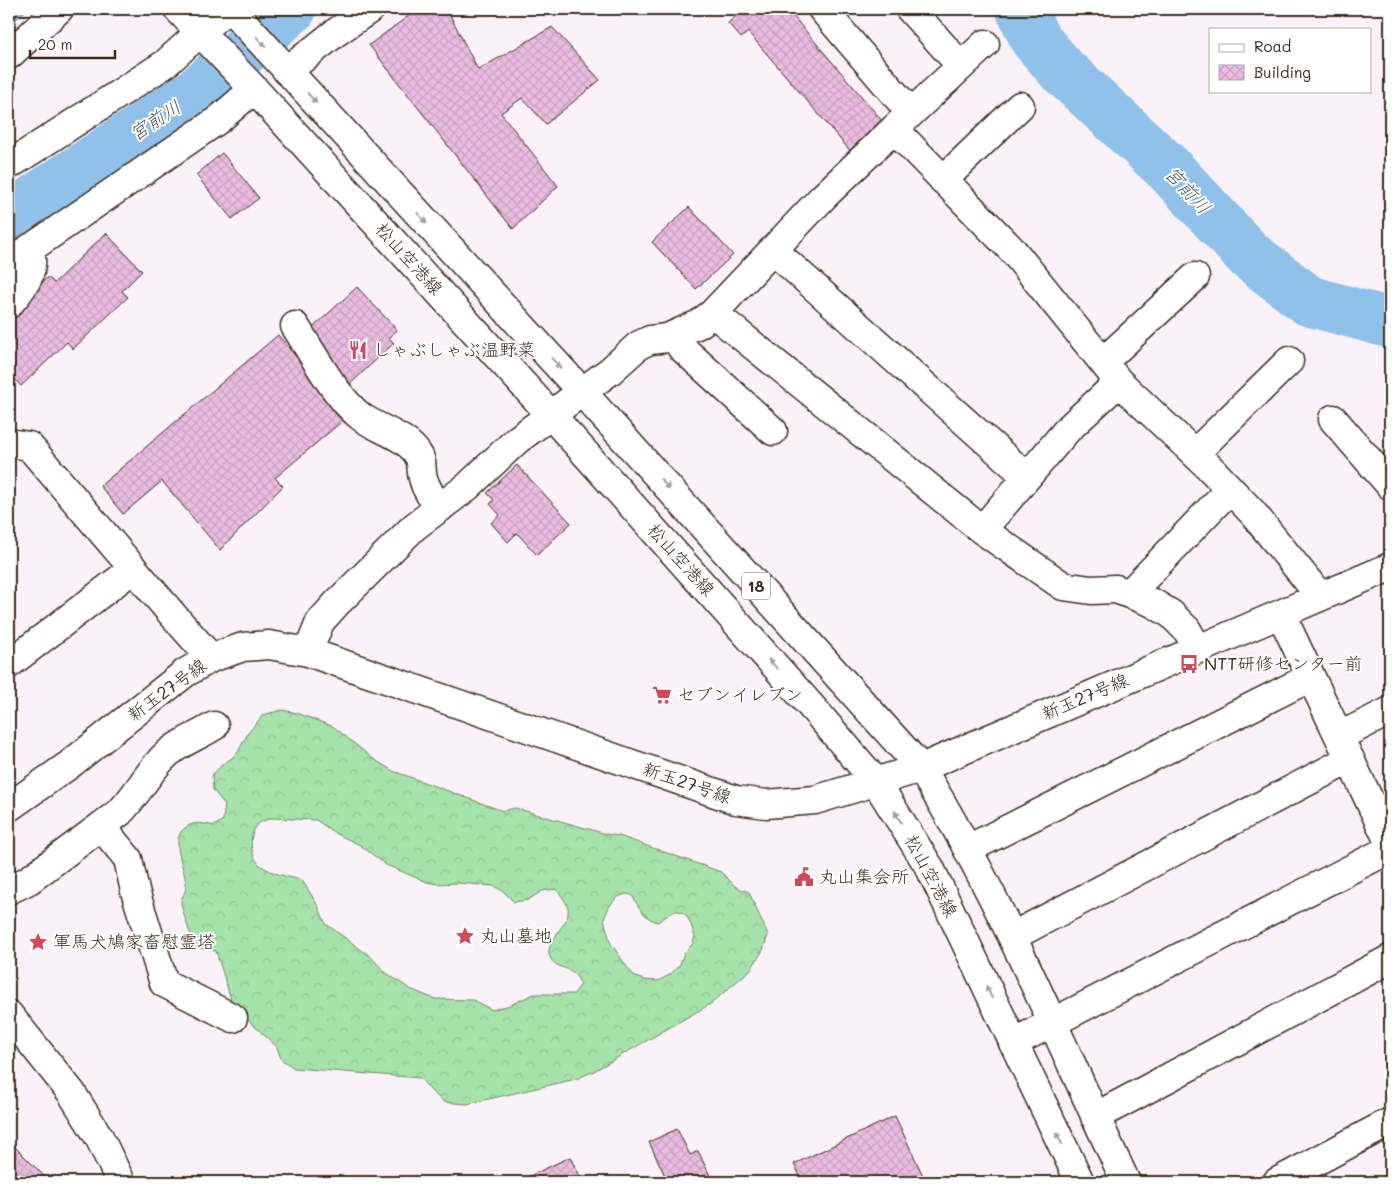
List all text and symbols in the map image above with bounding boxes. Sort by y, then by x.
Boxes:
scale bar [30,28,115,60]
legend [1209,28,1372,92]
text: 20 m [38,34,72,54]
one-way arrow [255,36,267,48]
text: Road [1254,36,1291,56]
text: Building [1254,62,1311,82]
one-way arrow [306,92,318,104]
water label: 宮前川 [124,94,185,146]
water label: 宮前川 [1160,160,1217,219]
one-way arrow [416,211,428,223]
street label: 松山空港線 [371,217,449,300]
place label: しゃぶしゃぶ温野菜 [373,337,535,361]
restaurant icon: しゃぶしゃぶ温野菜 [347,339,369,361]
one-way arrow [550,357,562,369]
one-way arrow [659,477,671,489]
street label: 松山空港線 [643,518,721,601]
road number: 18 [742,572,770,600]
place label: NTT研修センター前 [1204,651,1363,675]
street label: 新玉27号線 [122,652,211,726]
bus stop icon: NTT研修センター前 [1178,653,1200,675]
one-way arrow [768,657,779,670]
street label: 新玉27号線 [1038,667,1132,725]
place label: セブンイレブン [677,682,803,706]
supermarket icon: セブンイレブン [651,684,673,706]
street label: 新玉27号線 [640,756,735,808]
one-way arrow [893,810,902,823]
street label: 松山空港線 [900,830,964,921]
place label: 丸山集会所 [819,864,909,888]
public building icon: 丸山集会所 [793,866,815,888]
place label: 丸山墓地 [480,923,552,947]
place icon: 丸山墓地 [454,925,476,947]
place label: 軍馬犬鳩家畜慰霊塔 [53,929,215,953]
place icon: 軍馬犬鳩家畜慰霊塔 [27,931,49,953]
one-way arrow [985,985,993,999]
one-way arrow [1055,1131,1063,1145]

